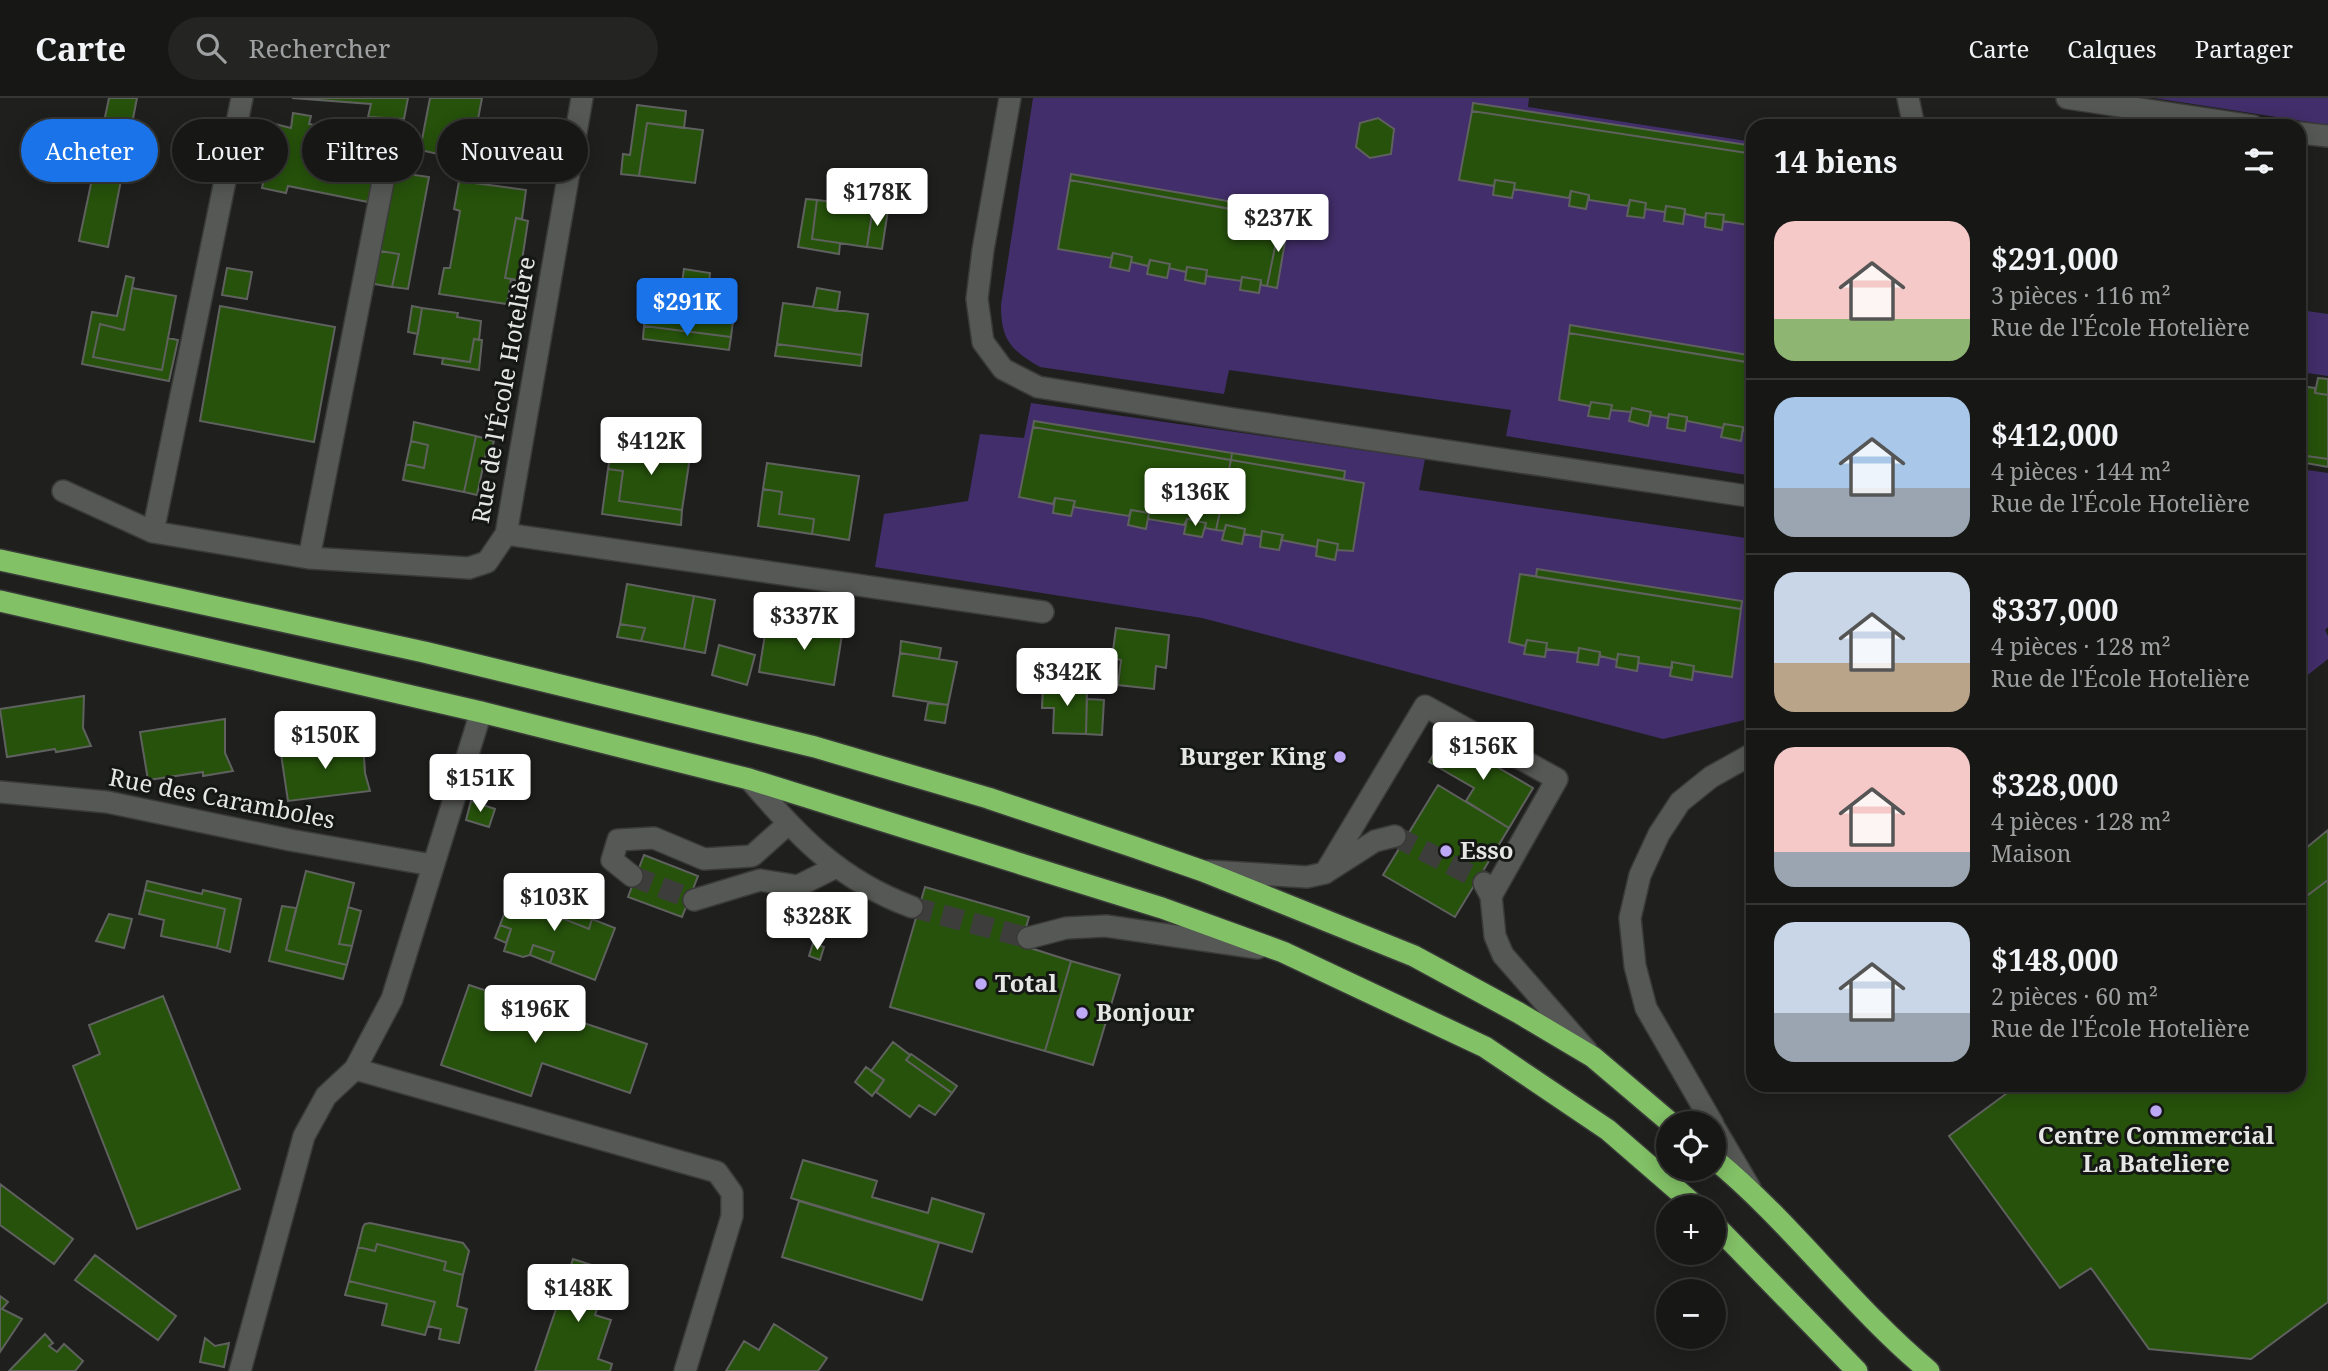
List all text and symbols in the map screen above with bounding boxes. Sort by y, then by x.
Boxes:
search box [168,17,658,80]
text: Carte [35,26,126,71]
icon: search [192,29,230,67]
text: Rechercher [248,30,390,66]
text: Carte [1969,32,2029,65]
text: Calques [2067,32,2157,65]
text: Partager [2195,32,2293,65]
chip: Acheter [21,119,158,182]
chip: Louer [172,119,288,182]
chip: Filtres [302,119,423,182]
chip: Nouveau [437,119,588,182]
text: 14 biens [1774,141,1897,182]
icon: filters [2240,142,2278,180]
pin: $178K [828,169,926,228]
text: $178K [843,175,911,207]
pin: $237K [1229,194,1327,254]
text: $237K [1244,201,1312,233]
text: $291,000 [1991,238,2118,279]
icon: home [1830,249,1914,333]
street label: Rue de l'École Hotelière [463,254,542,526]
pin: $291K [638,278,736,338]
text: 3 pièces · 116 m² [1991,279,2171,311]
text: $291K [653,285,721,317]
text: Rue de l'École Hotelière [1991,311,2250,343]
text: $412,000 [1991,414,2118,455]
pin: $412K [602,418,700,477]
text: $412K [617,424,685,456]
icon: home [1830,425,1914,509]
text: 4 pièces · 144 m² [1991,455,2171,487]
pin: $136K [1146,468,1244,528]
text: $136K [1161,475,1229,507]
text: Rue de l'École Hotelière [1991,487,2250,519]
text: $337,000 [1991,589,2118,630]
pin: $337K [755,592,853,652]
text: $337K [770,599,838,631]
icon: home [1830,600,1914,684]
text: 4 pièces · 128 m² [1991,630,2171,662]
pin: $342K [1018,648,1116,708]
text: $342K [1033,655,1101,687]
text: Rue de l'École Hotelière [1991,662,2250,694]
pin: $150K [276,712,374,771]
text: $150K [291,718,359,750]
pin: $156K [1434,722,1532,782]
text: $156K [1449,729,1517,761]
place label: Burger King [1180,739,1327,772]
marker: Burger King [1332,749,1348,765]
pin: $151K [431,754,529,814]
street label: Rue des Caramboles [106,759,338,836]
text: $151K [446,761,514,793]
text: $328,000 [1991,764,2118,805]
icon: home [1830,775,1914,859]
text: 4 pièces · 128 m² [1991,805,2171,837]
place label: Esso [1460,833,1514,866]
text: Maison [1991,837,2071,869]
marker: Esso [1438,843,1454,859]
pin: $103K [505,874,603,933]
text: $103K [520,880,588,912]
pin: $328K [768,892,866,952]
text: $328K [783,899,851,931]
text: $148,000 [1991,939,2118,980]
icon: home [1830,950,1914,1034]
place label: Total [995,966,1058,999]
marker: Total [973,976,989,992]
text: 2 pièces · 60 m² [1991,980,2158,1012]
pin: $196K [486,986,584,1045]
text: $196K [501,992,569,1024]
place label: Bonjour [1096,995,1195,1028]
marker: Bonjour [1074,1005,1090,1021]
text: Rue de l'École Hotelière [1991,1012,2250,1044]
marker: Centre Commercial La Bateliere [2148,1103,2164,1119]
map controls [1656,1111,1726,1349]
button: locate [1656,1111,1726,1181]
place label: Centre Commercial La Bateliere [2038,1118,2275,1179]
button: + [1656,1195,1726,1265]
pin: $148K [529,1264,627,1324]
text: $148K [544,1271,612,1303]
button: − [1656,1279,1726,1349]

